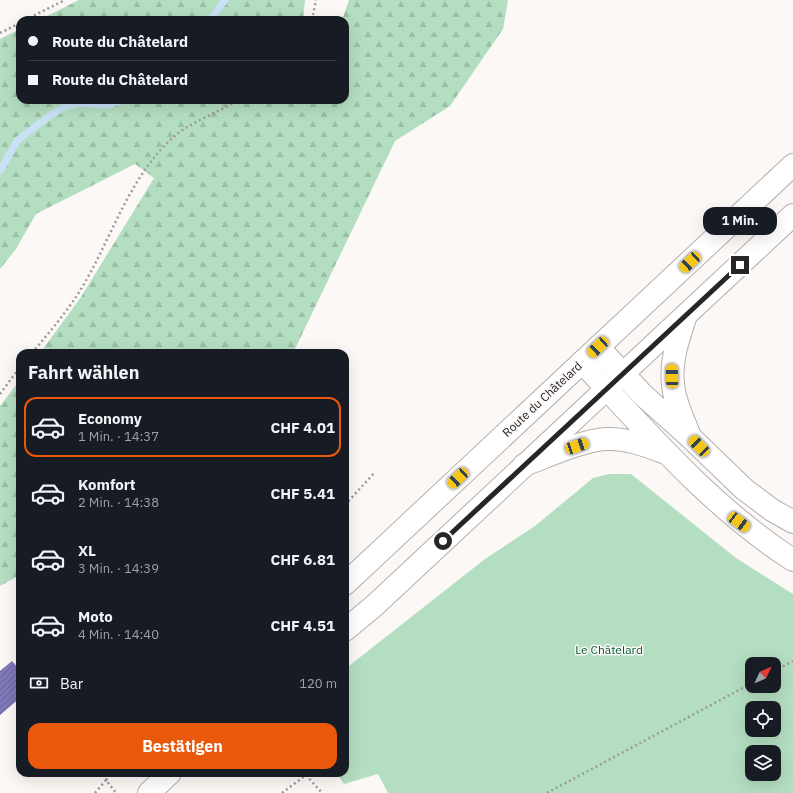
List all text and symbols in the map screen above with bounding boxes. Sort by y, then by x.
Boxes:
text: Route du Châtelard [52,32,188,51]
text: Route du Châtelard [52,70,188,89]
callout: 1 Min. [703,207,777,235]
text: 1 Min. [721,212,759,229]
car [677,249,703,275]
route end [731,256,749,274]
car [585,334,611,360]
street label: Route du Châtelard [499,358,585,440]
text: Fahrt wählen [28,361,139,384]
car [666,364,678,388]
icon: car [30,409,66,445]
text: Economy [78,409,142,428]
text: CHF 4.01 [270,418,335,437]
text: 1 Min. · 14:37 [78,428,159,445]
car [686,433,712,459]
car [564,436,590,456]
car [445,465,471,491]
icon: car [30,475,66,511]
text: Komfort [78,475,136,494]
text: CHF 5.41 [270,484,335,503]
text: 2 Min. · 14:38 [78,494,159,511]
car [726,510,752,534]
route start [434,532,452,550]
icon: car [30,541,66,577]
text: XL [78,541,96,560]
text: CHF 6.81 [270,550,335,569]
text: 3 Min. · 14:39 [78,560,159,577]
icon: car [30,607,66,643]
text: Moto [78,607,113,626]
text: CHF 4.51 [270,616,335,635]
text: 4 Min. · 14:40 [78,626,159,643]
park label: Le Châtelard [575,642,643,657]
north arrow [745,657,781,693]
map controls [745,657,781,781]
icon: cash [28,672,50,694]
text: Bar [60,674,83,693]
text: 120 m [299,675,337,692]
button: locate [745,701,781,737]
button: Bestätigen [28,723,337,769]
button: layers [745,745,781,781]

